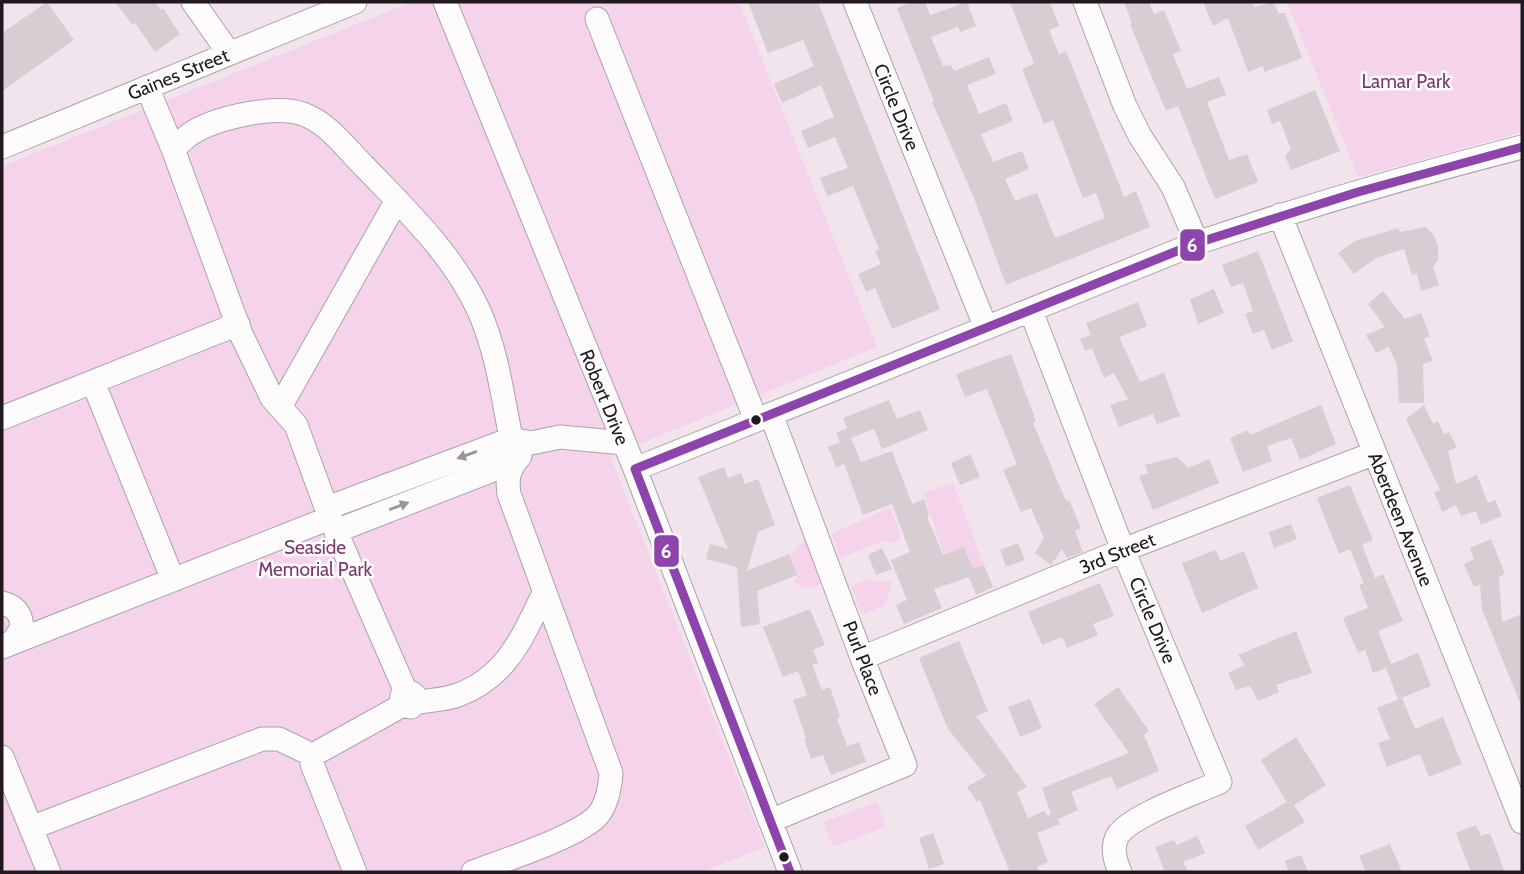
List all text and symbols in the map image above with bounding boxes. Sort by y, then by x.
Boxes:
street label: Gaines Street [124,43,233,105]
street label: Circle Drive [869,60,924,154]
park label: Lamar Park [1362,70,1451,93]
line badge: 6 [1179,228,1206,262]
text: 6 [1187,234,1197,257]
street label: Robert Drive [575,346,634,449]
unlabelled marker [749,413,763,427]
street label: Aberdeen Avenue [1363,449,1438,590]
one-way arrow [456,450,477,461]
one-way arrow [389,501,410,512]
street label: 3rd Street [1076,528,1159,579]
line badge: 6 [653,534,680,568]
park label: Seaside Memorial Park [258,536,373,581]
text: 6 [661,540,671,563]
street label: Circle Drive [1124,573,1181,667]
street label: Purl Place [838,618,887,699]
unlabelled marker [777,850,791,864]

